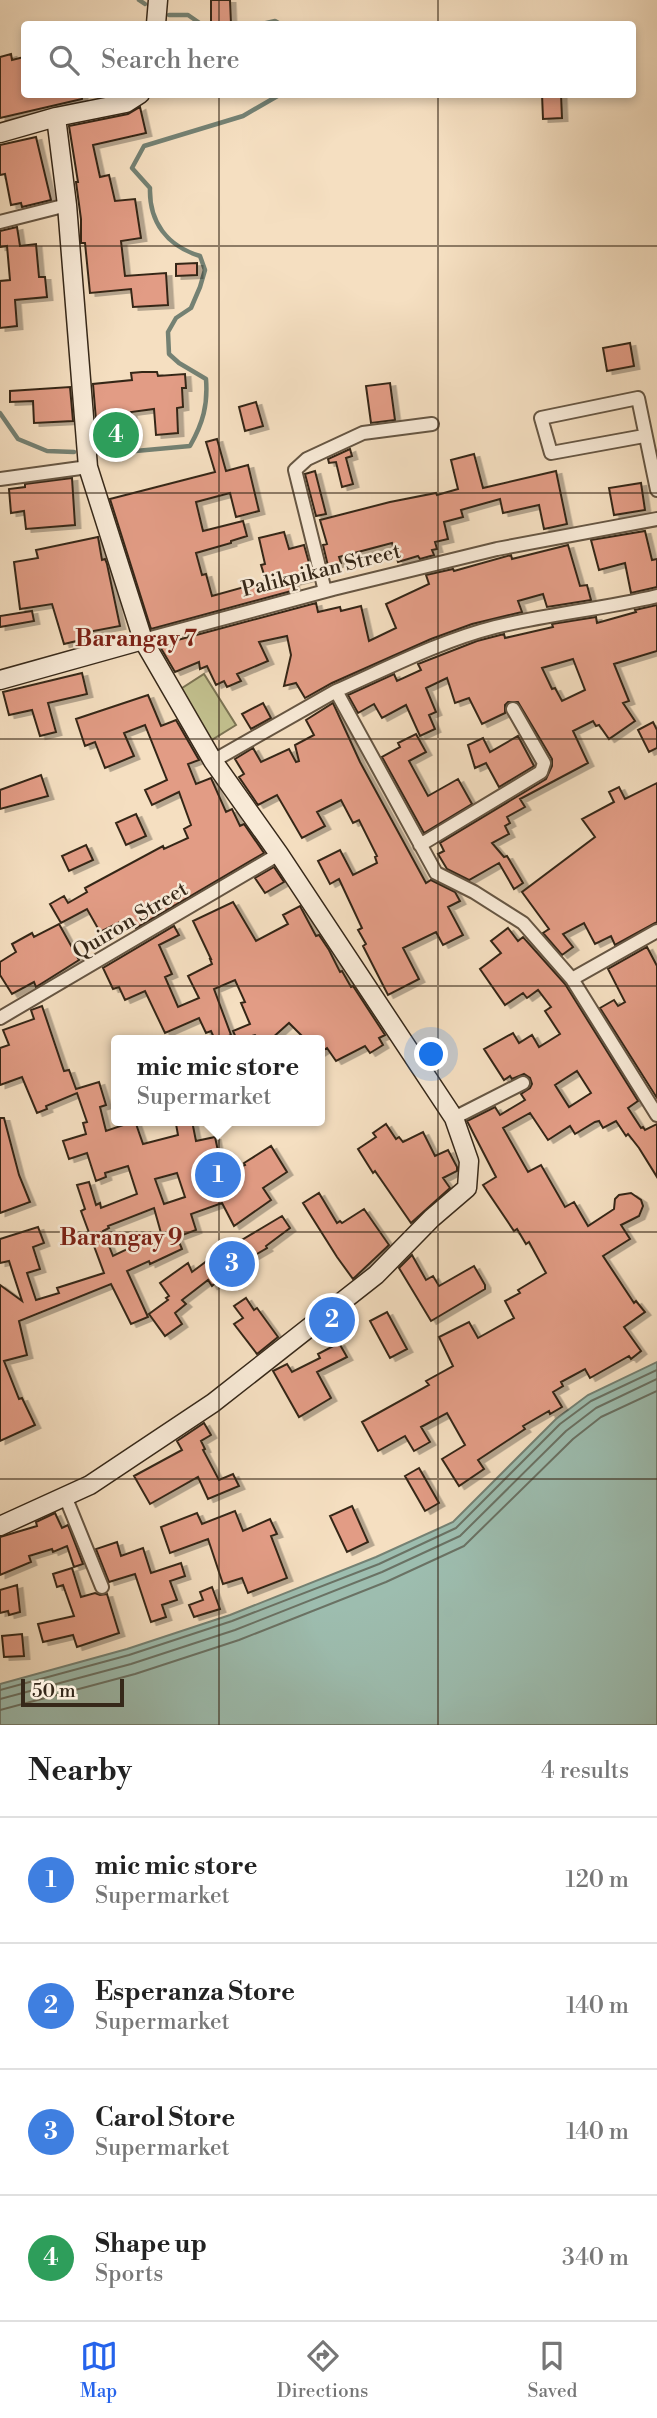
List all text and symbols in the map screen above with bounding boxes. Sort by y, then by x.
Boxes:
search box [21,21,636,98]
icon: search [45,41,83,79]
text: Search here [101,44,240,76]
pin: 4 [93,409,139,461]
street label: Palikpikan Street [239,538,404,603]
district label: Barangay 7 [75,625,198,653]
street label: Quiron Street [68,876,193,965]
popup [111,1035,325,1126]
your location [414,1037,448,1071]
text: mic mic store [137,1051,299,1083]
text: Supermarket [137,1083,271,1111]
pin: 1 [195,1149,241,1201]
district label: Barangay 9 [59,1224,183,1252]
pin: 3 [209,1238,255,1290]
pin: 2 [309,1294,355,1346]
scale bar [21,1676,124,1708]
text: 50 m [32,1679,76,1703]
text: Nearby [28,1752,132,1790]
text: 4 results [541,1757,629,1785]
text: mic mic store [95,1850,257,1882]
text: 1 [45,1866,57,1894]
text: 120 m [565,1866,629,1894]
text: Supermarket [95,1882,230,1910]
text: Esperanza Store [95,1976,295,2008]
text: 2 [44,1992,58,2020]
text: 140 m [566,1992,629,2020]
text: Supermarket [95,2008,230,2036]
text: Carol Store [95,2102,235,2134]
text: 3 [44,2118,58,2146]
text: 140 m [566,2118,629,2146]
text: Supermarket [95,2134,230,2162]
text: Shape up [95,2228,207,2260]
text: 4 [43,2244,59,2272]
text: 340 m [562,2244,629,2272]
text: Sports [95,2260,163,2288]
tab: Map [80,2337,118,2403]
tab: Directions [277,2337,368,2403]
tab: Saved [528,2337,577,2403]

